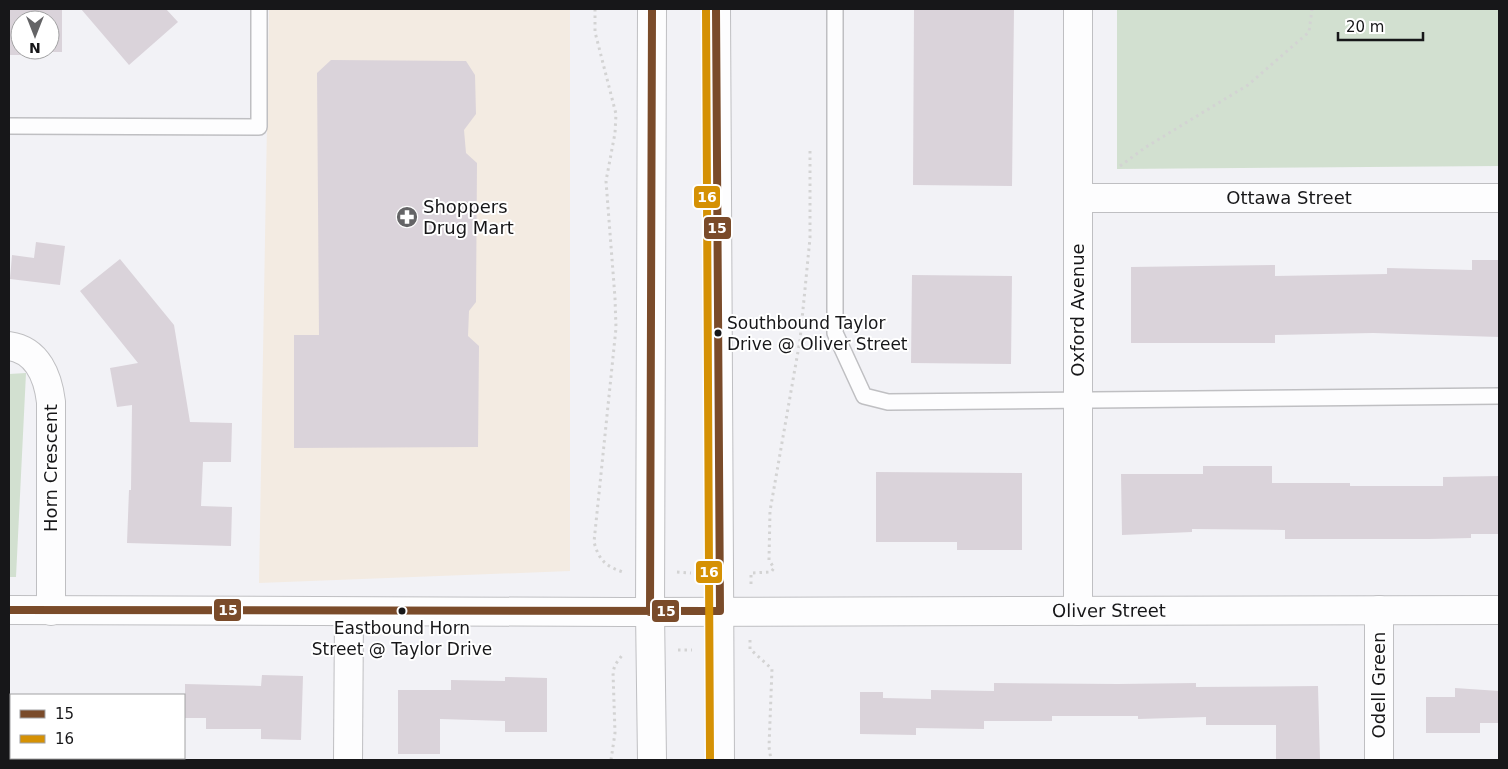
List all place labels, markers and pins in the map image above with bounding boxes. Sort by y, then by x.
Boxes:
place label: Shoppers Drug Mart [423,196,514,238]
pharmacy icon: Shoppers Drug Mart [395,205,419,229]
place label: Southbound Taylor Drive @ Oliver Street [727,313,908,354]
marker: Southbound Taylor Drive @ Oliver Street [713,328,723,338]
marker: Eastbound Horn Street @ Taylor Drive [397,606,407,616]
place label: Eastbound Horn Street @ Taylor Drive [312,618,492,659]

